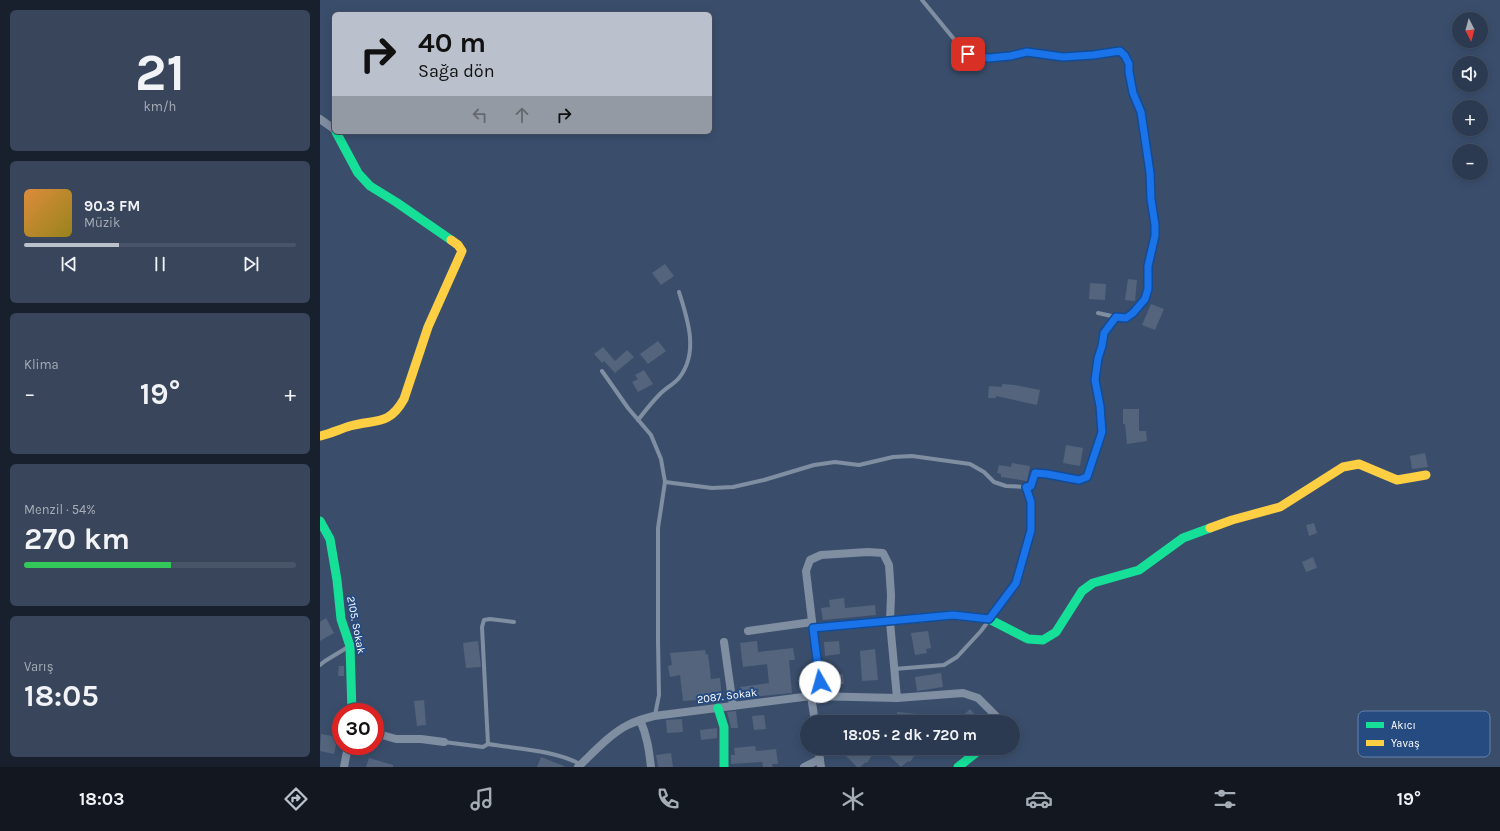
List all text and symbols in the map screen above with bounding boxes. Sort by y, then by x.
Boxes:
north arrow [1452,12,1488,48]
map controls [1452,12,1488,180]
text: 40 m [418,26,486,59]
icon: right [352,28,404,80]
pin [951,37,985,71]
text: 21 [135,42,185,103]
icon: arrive [957,43,979,65]
button: sound [1452,56,1488,92]
text: Sağa dön [418,60,495,82]
text: km/h [144,99,176,114]
button: + [1452,100,1488,136]
icon: left [469,104,491,126]
icon: ahead [511,104,533,126]
icon: right [553,104,575,126]
button: − [1452,144,1488,180]
text: 90.3 FM [84,197,140,215]
text: Müzik [84,215,120,230]
icon: previous [58,253,80,275]
icon: pause [149,253,171,275]
icon: next [240,253,262,275]
text: Klima [24,357,59,372]
text: 19° [140,376,180,412]
text: − [24,381,36,407]
text: + [284,381,296,407]
text: Menzil · 54% [24,502,96,517]
text: 270 km [24,521,130,557]
street label: 2105. Sokak [344,595,368,655]
text: Varış [24,659,53,674]
position arrow [799,661,841,703]
text: 18:05 [24,678,99,714]
street label: 2087. Sokak [696,686,758,706]
speed limit sign: 30 [332,703,384,755]
legend [1358,711,1490,757]
text: Akıcı [1391,719,1416,732]
text: 18:05 · 2 dk · 720 m [843,726,977,744]
text: Yavaş [1391,737,1420,750]
icon: directions [282,785,310,813]
icon: music [468,785,496,813]
icon: phone [654,785,682,813]
icon: climate [839,785,867,813]
icon: car [1025,785,1053,813]
icon: filters [1211,785,1239,813]
text: 18:03 [79,788,124,810]
text: 19° [1397,788,1421,810]

